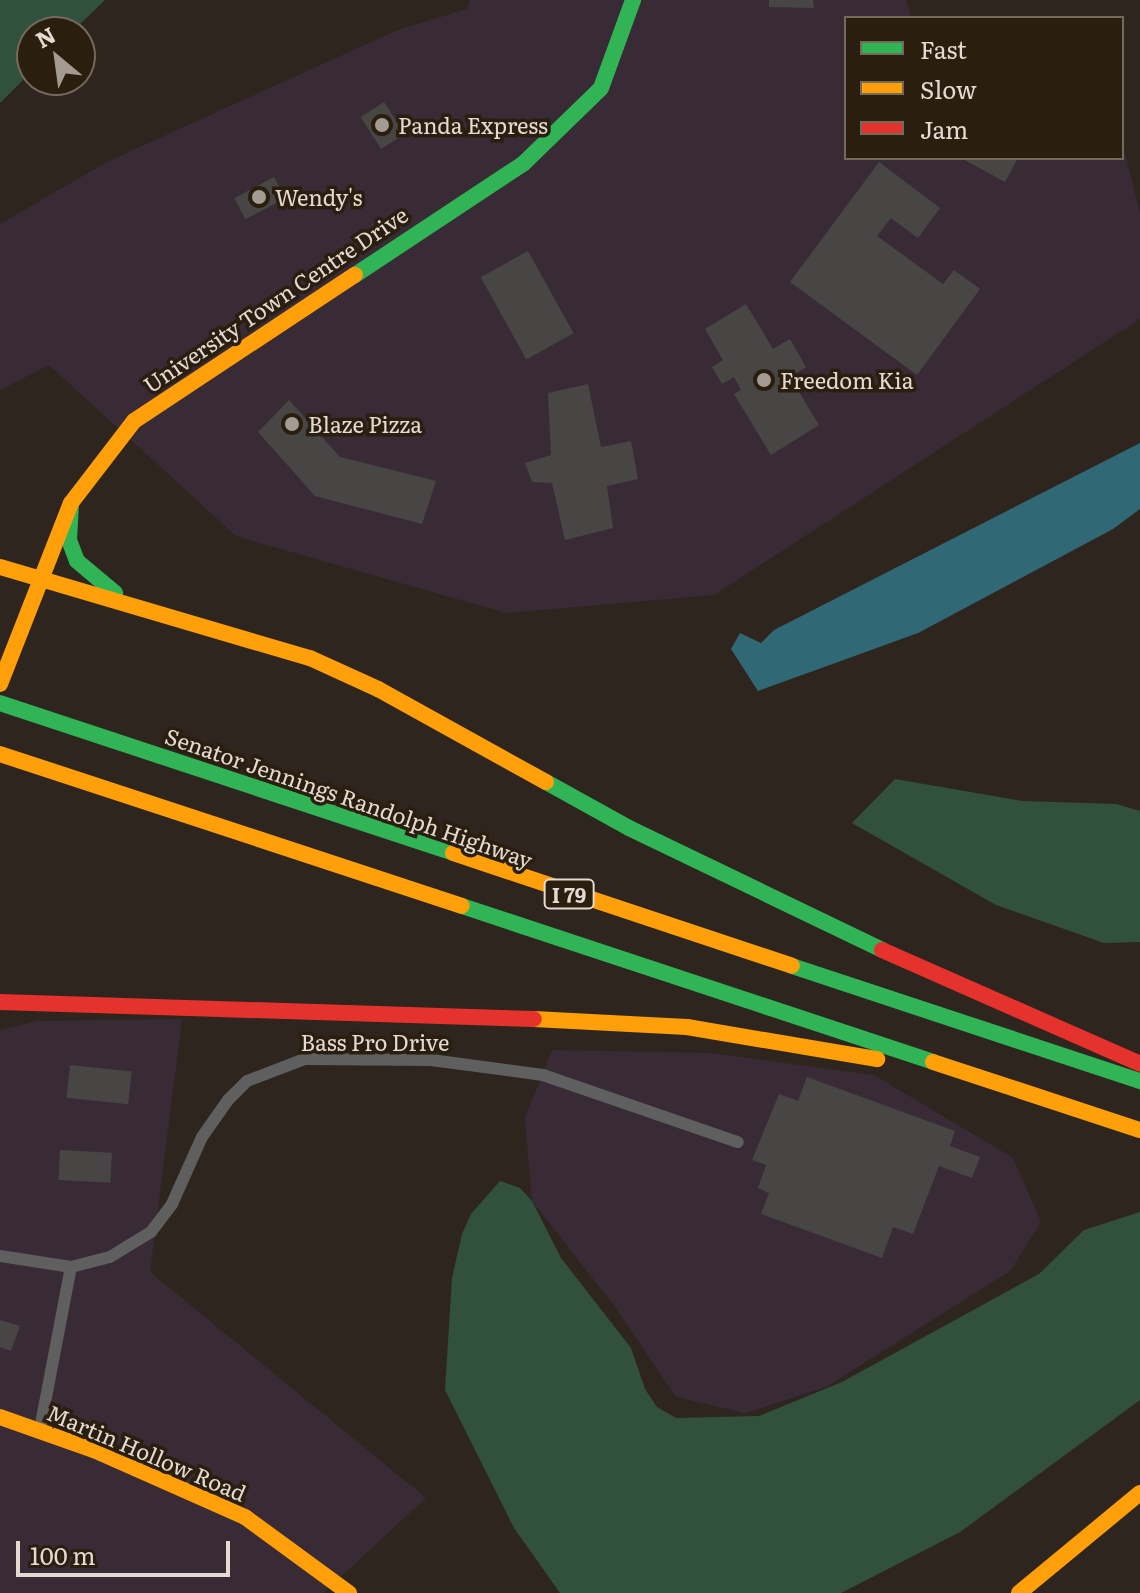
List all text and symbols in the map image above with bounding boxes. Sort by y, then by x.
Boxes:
north arrow [16,16,96,96]
legend [844,16,1124,160]
text: N [29,17,61,55]
text: Fast [920,31,967,66]
text: Slow [920,71,977,106]
text: Jam [920,111,968,146]
place label: Panda Express [398,112,548,138]
marker: Panda Express [373,116,391,134]
place label: Wendy's [275,184,363,210]
marker: Wendy's [250,188,268,206]
street label: University Town Centre Drive [138,201,412,397]
place label: Freedom Kia [780,367,914,393]
marker: Freedom Kia [755,371,773,389]
place label: Blaze Pizza [308,411,422,437]
marker: Blaze Pizza [283,415,301,433]
street label: Senator Jennings Randolph Highway [162,722,536,872]
road number: I 79 [543,878,595,910]
street label: Bass Pro Drive [301,1029,449,1055]
street label: Martin Hollow Road [44,1398,250,1506]
scale bar [20,1525,234,1575]
text: 100 m [30,1537,96,1572]

